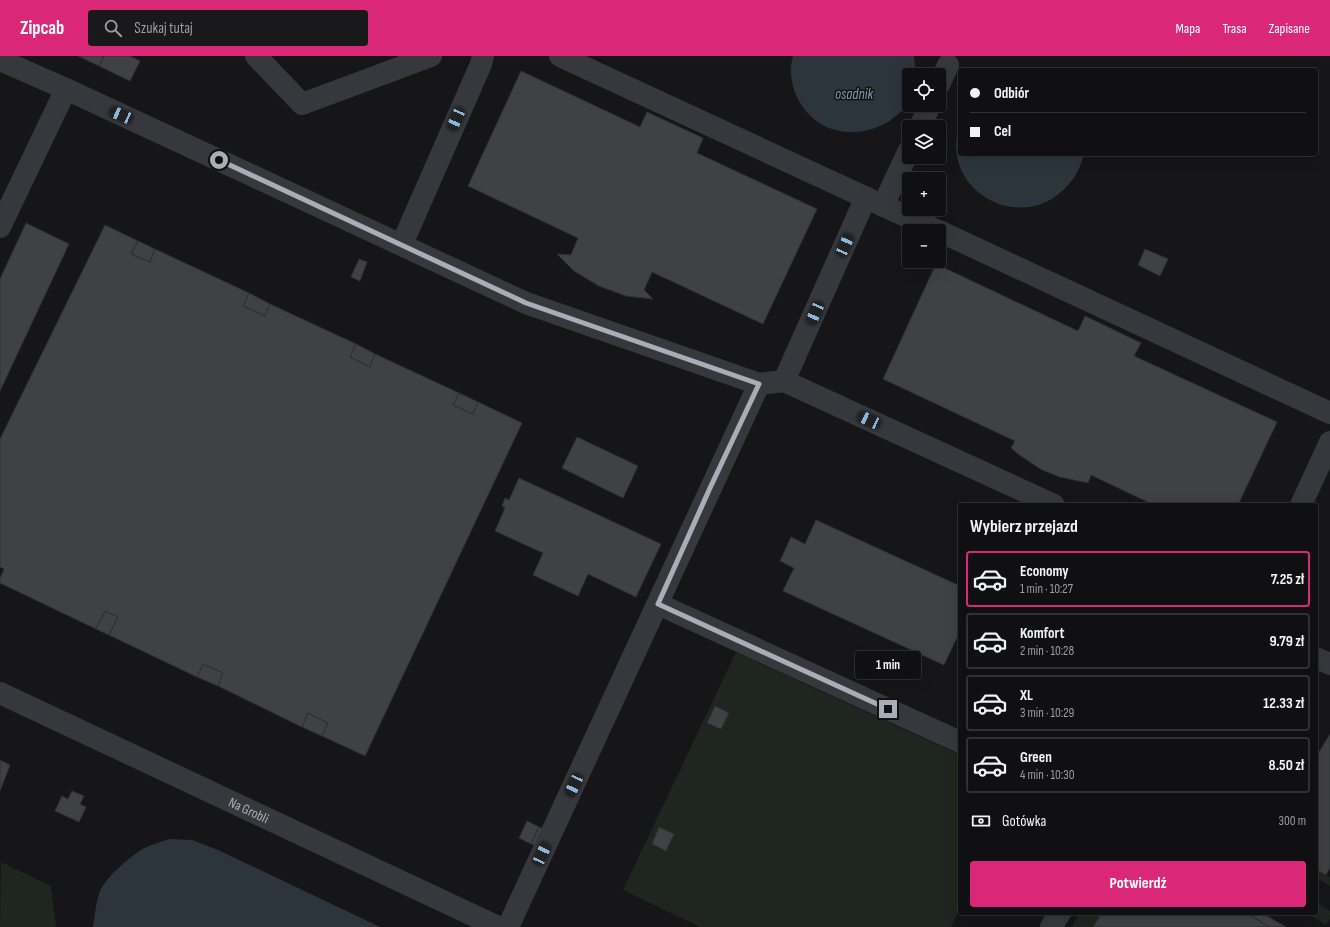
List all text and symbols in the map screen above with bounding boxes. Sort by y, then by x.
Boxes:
search box [88,10,368,46]
text: Zipcab [20,17,64,40]
icon: search [102,17,124,39]
text: Szukaj tutaj [134,19,193,38]
text: Mapa [1175,20,1200,37]
text: Trasa [1222,20,1247,37]
text: Zapisane [1269,20,1310,37]
map controls [902,68,946,268]
button: locate [902,68,946,112]
text: Odbiór [994,84,1029,103]
water label: osadnik [835,85,873,104]
car [108,105,134,125]
car [446,106,466,132]
button: layers [902,120,946,164]
text: Cel [994,122,1011,141]
route start [210,151,228,169]
button: + [902,172,946,216]
button: − [902,224,946,268]
car [835,232,855,258]
car [805,300,825,326]
car [856,409,882,431]
text: Wybierz przejazd [970,516,1078,537]
icon: car [972,561,1008,597]
text: Economy [1020,562,1069,581]
text: 7.25 zł [1271,570,1304,589]
text: 1 min · 10:27 [1020,581,1073,597]
icon: car [972,623,1008,659]
text: Komfort [1020,624,1064,643]
text: 9.79 zł [1269,632,1304,651]
text: 2 min · 10:28 [1020,643,1074,659]
callout: 1 min [855,651,921,679]
text: 1 min [876,657,900,673]
icon: car [972,685,1008,721]
text: XL [1020,686,1033,705]
text: 12.33 zł [1263,694,1304,713]
route end [879,700,897,718]
text: 3 min · 10:29 [1020,705,1074,721]
icon: car [972,747,1008,783]
text: Green [1020,748,1052,767]
text: 8.50 zł [1269,756,1304,775]
text: 4 min · 10:30 [1020,767,1074,783]
car [563,772,585,798]
street label: Na Grobli [226,794,272,827]
icon: cash [970,810,992,832]
text: Gotówka [1002,812,1046,831]
text: 300 m [1279,813,1306,829]
car [531,841,553,867]
button: Potwierdź [970,861,1306,907]

